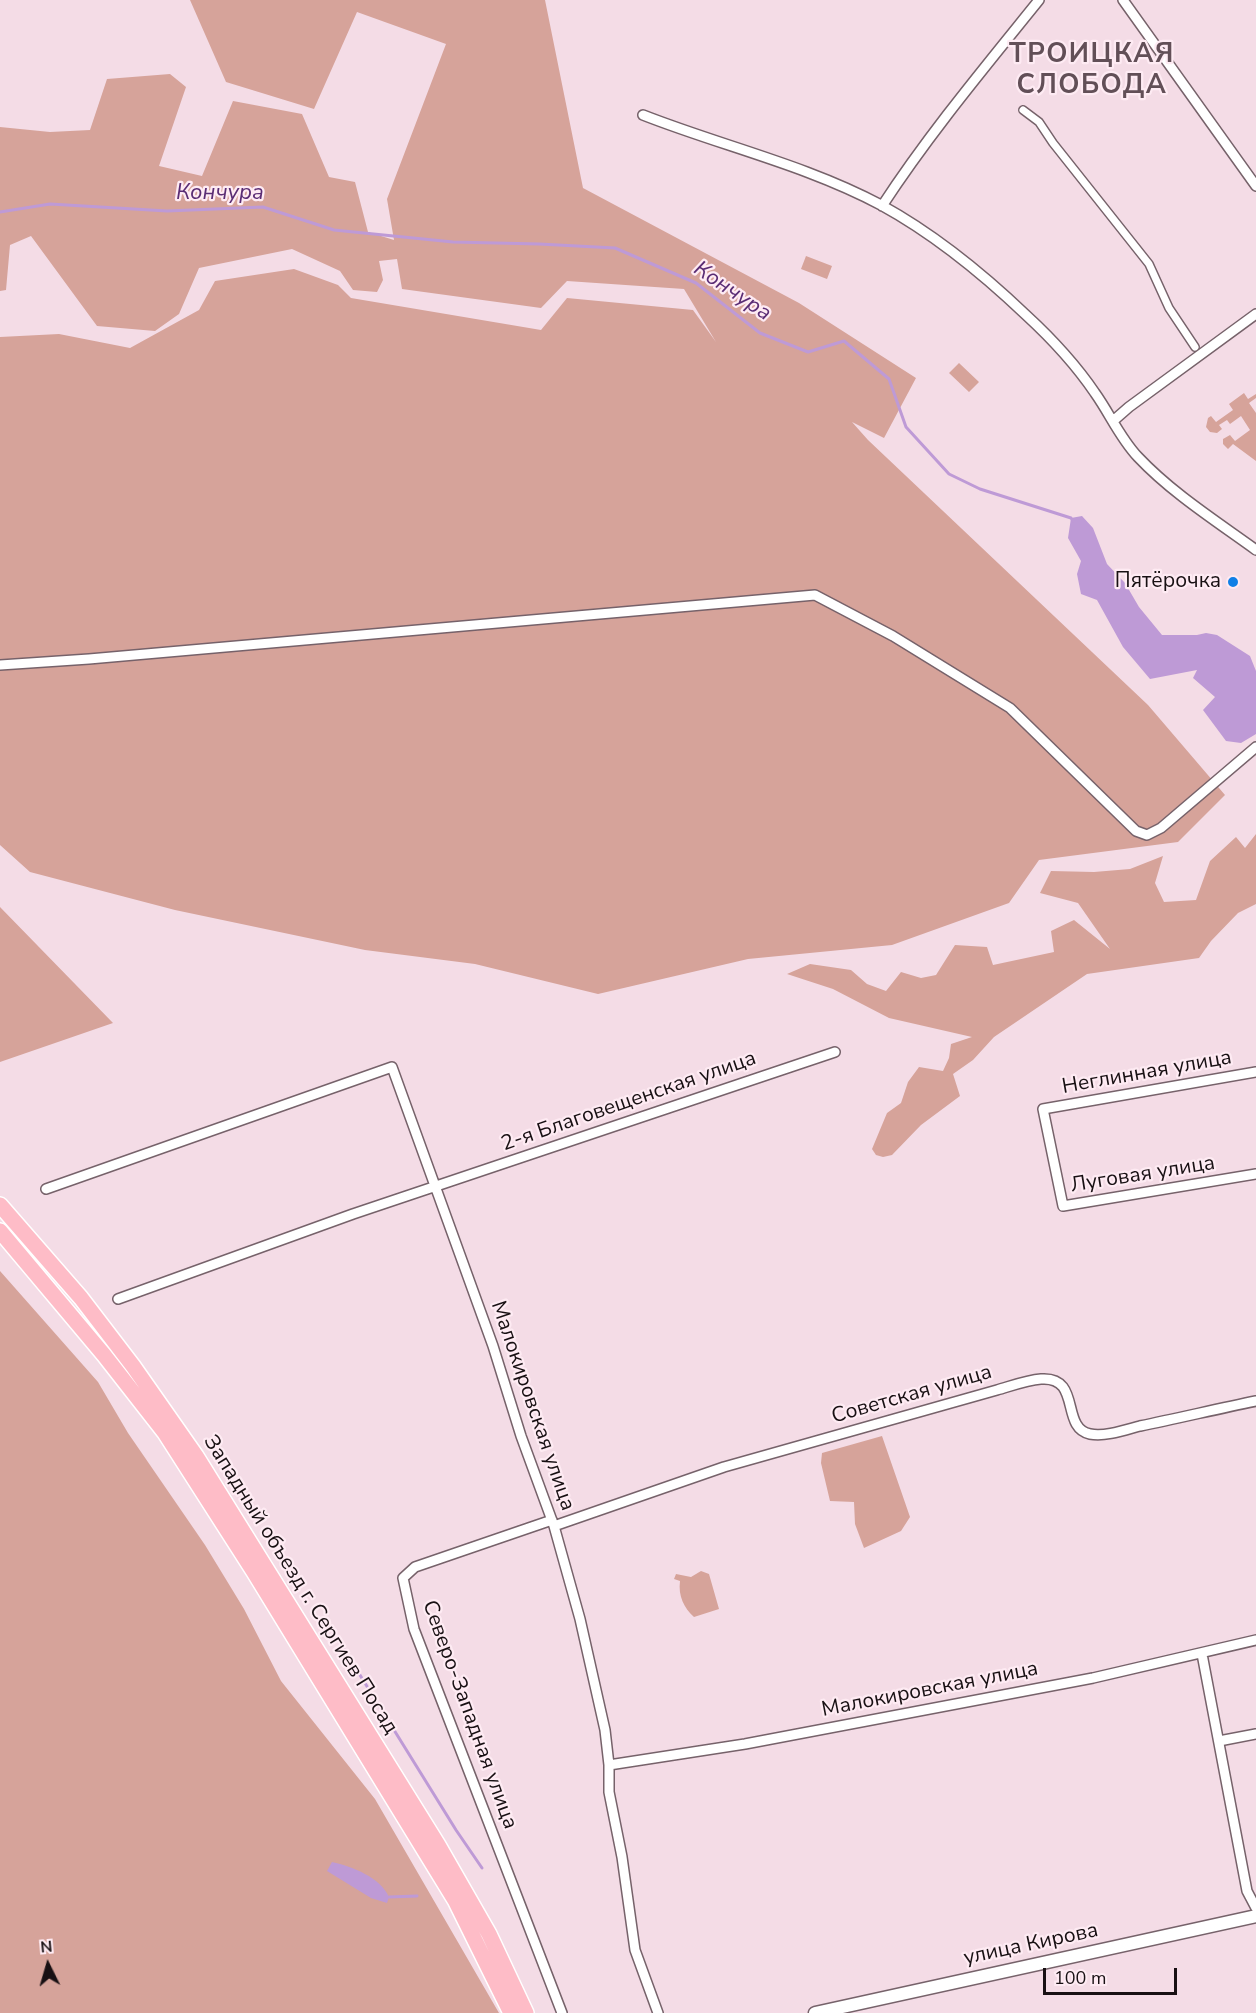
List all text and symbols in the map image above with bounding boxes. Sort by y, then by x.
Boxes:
district label: ТРОИЦКАЯ СЛОБОДА [1009,39,1175,102]
water label: Кончура [176,181,264,207]
water label: Кончура [688,256,776,328]
place label: Пятёрочка [1115,569,1221,595]
marker: Пятёрочка [1226,575,1240,589]
street label: 2-я Благовещенская улица [498,1046,760,1158]
street label: Неглинная улица [1060,1046,1234,1100]
street label: Луговая улица [1069,1151,1217,1199]
street label: Малокировская улица [484,1298,580,1514]
street label: Советская улица [829,1360,995,1430]
street label: Западный объезд г. Сергиев Посад [197,1431,403,1739]
street label: Северо-Западная улица [416,1597,522,1833]
street label: Малокировская улица [820,1657,1040,1723]
street label: улица Кирова [961,1918,1101,1972]
north arrow [18,1935,78,1995]
text: N [40,1936,53,1959]
scale bar [1046,1956,1180,1994]
text: 100 m [1054,1966,1106,1990]

